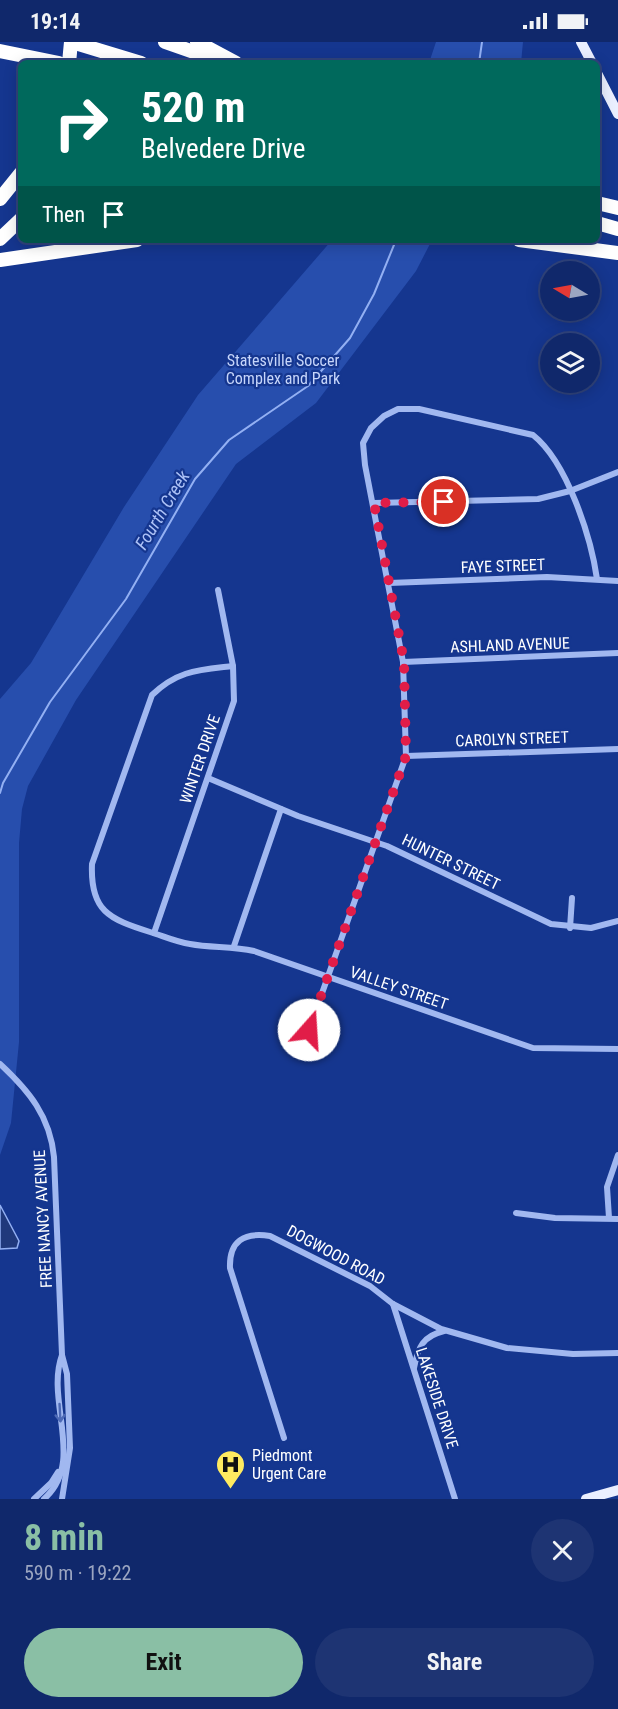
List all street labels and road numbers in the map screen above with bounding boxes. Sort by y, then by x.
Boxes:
street label: FAYE STREET [460,555,546,577]
street label: ASHLAND AVENUE [450,633,570,657]
street label: WINTER DRIVE [176,712,224,806]
street label: CAROLYN STREET [455,728,569,750]
street label: HUNTER STREET [399,830,503,894]
street label: VALLEY STREET [348,962,450,1014]
street label: FREE NANCY AVENUE [30,1149,56,1289]
street label: DOGWOOD ROAD [284,1221,388,1289]
street label: LAKESIDE DRIVE [412,1345,462,1451]

